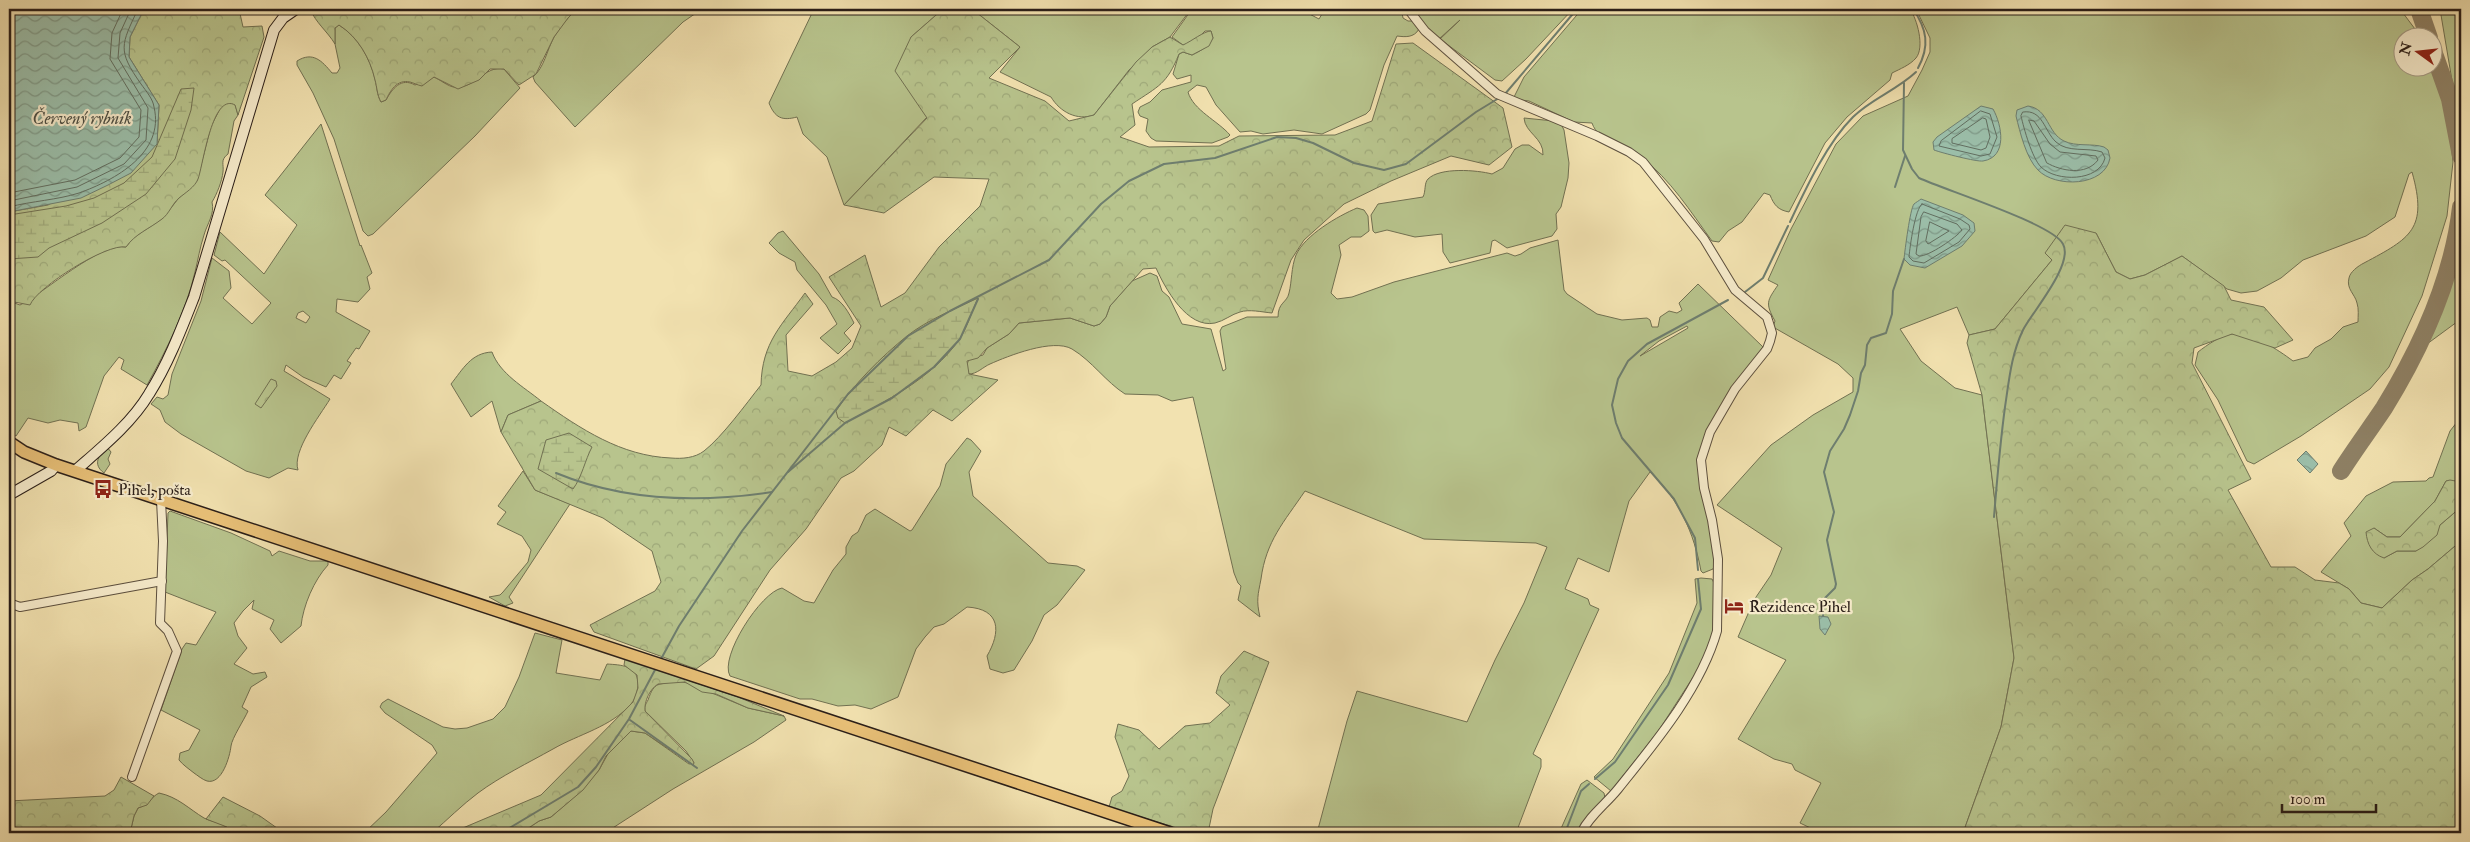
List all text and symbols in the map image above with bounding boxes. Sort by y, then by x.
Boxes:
north arrow [2392,28,2442,78]
text: N [2396,40,2416,58]
water label: Červený rybník [32,107,132,130]
bus stop icon: Pihel, pošta [92,478,114,500]
place label: Pihel, pošta [118,480,191,501]
hotel icon: Rezidence Pihel [1723,595,1745,617]
place label: Rezidence Pihel [1749,597,1851,617]
scale bar [2282,782,2376,814]
text: 100 m [2290,790,2326,809]

